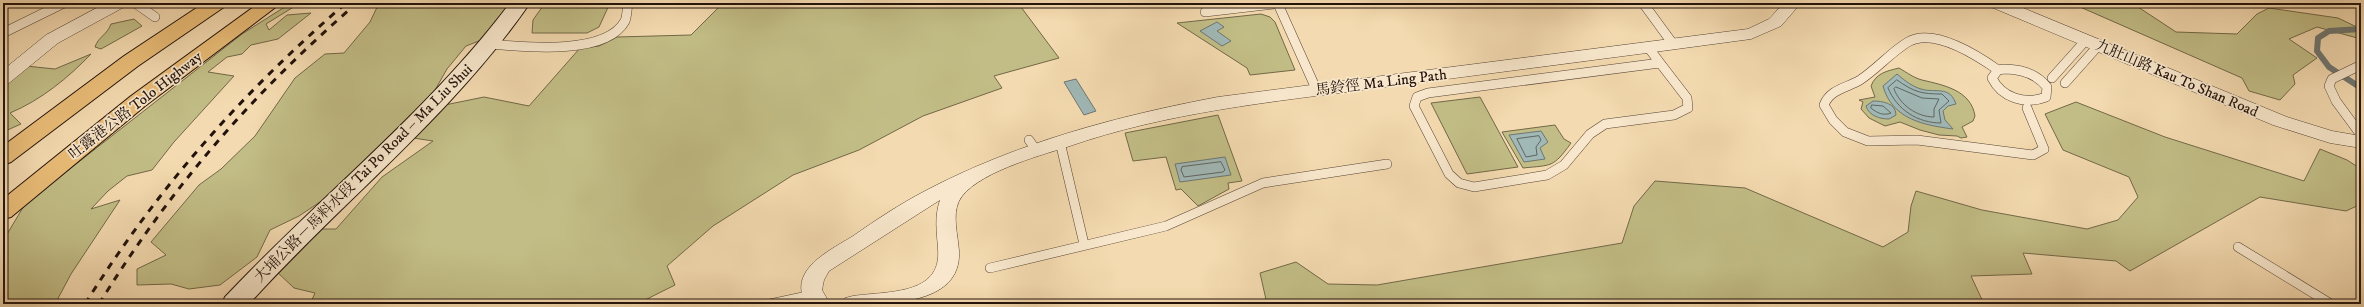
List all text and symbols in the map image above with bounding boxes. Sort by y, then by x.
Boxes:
street label: 九肚山路 Kau To Shan Road [2093,36,2262,122]
street label: 吐露港公路 Tolo Highway [65,47,207,164]
street label: 大埔公路－馬料水段 Tai Po Road – Ma Liu Shui [250,60,477,287]
street label: 馬鈴徑 Ma Ling Path [1314,65,1448,100]

